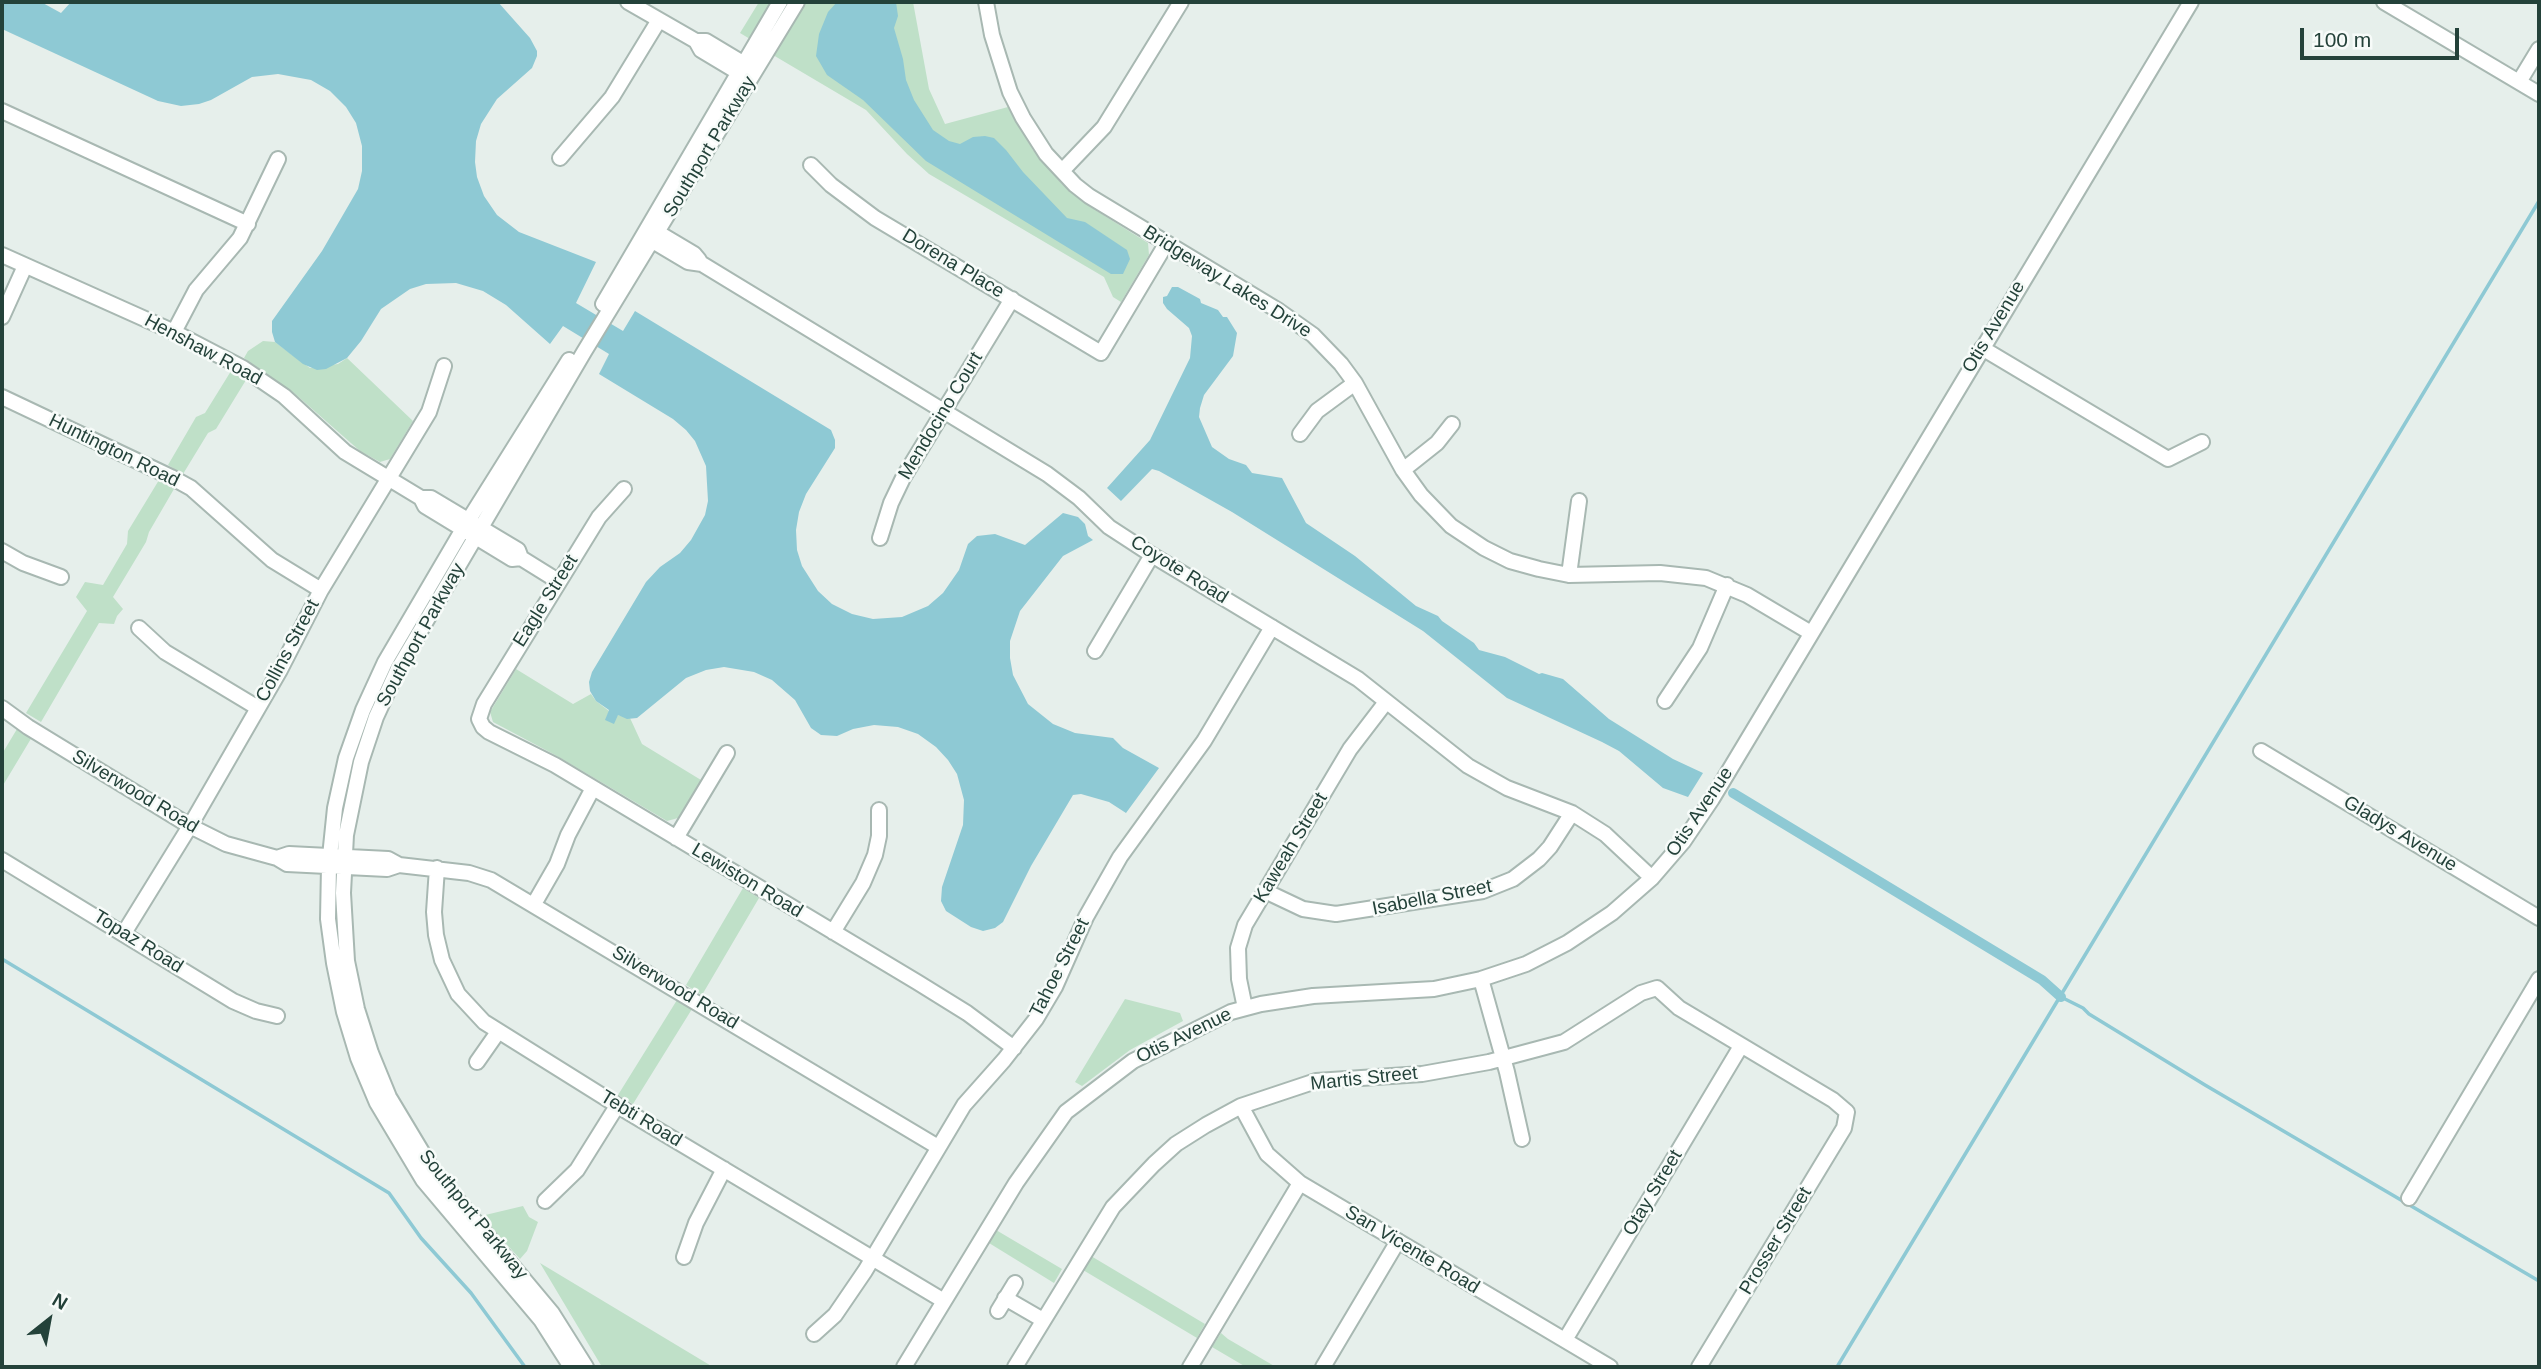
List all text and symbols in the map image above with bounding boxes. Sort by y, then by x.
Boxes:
scale bar [2303,14,2462,58]
text: 100 m [2313,28,2371,51]
street label: Southport Parkway [659,72,761,222]
street label: Bridgeway Lakes Drive [1139,221,1315,343]
street label: Dorena Place [898,225,1008,303]
street label: Otis Avenue [1958,277,2030,377]
street label: Henshaw Road [140,309,266,391]
street label: Mendocino Court [894,348,988,484]
street label: Huntington Road [45,409,183,493]
street label: Coyote Road [1126,531,1232,609]
street label: Eagle Street [509,551,583,651]
street label: Southport Parkway [372,559,470,711]
street label: Collins Street [251,596,325,706]
street label: Silverwood Road [68,745,202,839]
street label: Otis Avenue [1662,763,1738,861]
street label: Kaweah Street [1249,789,1333,907]
street label: Gladys Avenue [2339,791,2461,877]
street label: Lewiston Road [687,839,807,923]
street label: Isabella Street [1370,875,1494,921]
street label: Topaz Road [89,905,187,979]
street label: Tahoe Street [1025,915,1095,1021]
street label: Silverwood Road [608,941,742,1035]
street label: Otis Avenue [1133,1003,1235,1069]
street label: Martis Street [1309,1062,1419,1096]
street label: Tebti Road [596,1086,686,1152]
street label: Southport Parkway [414,1145,532,1285]
street label: Otay Street [1618,1146,1688,1240]
street label: Prosser Street [1735,1183,1817,1299]
street label: San Vicente Road [1341,1201,1483,1299]
north arrow [14,1285,84,1355]
text: N [49,1289,71,1314]

